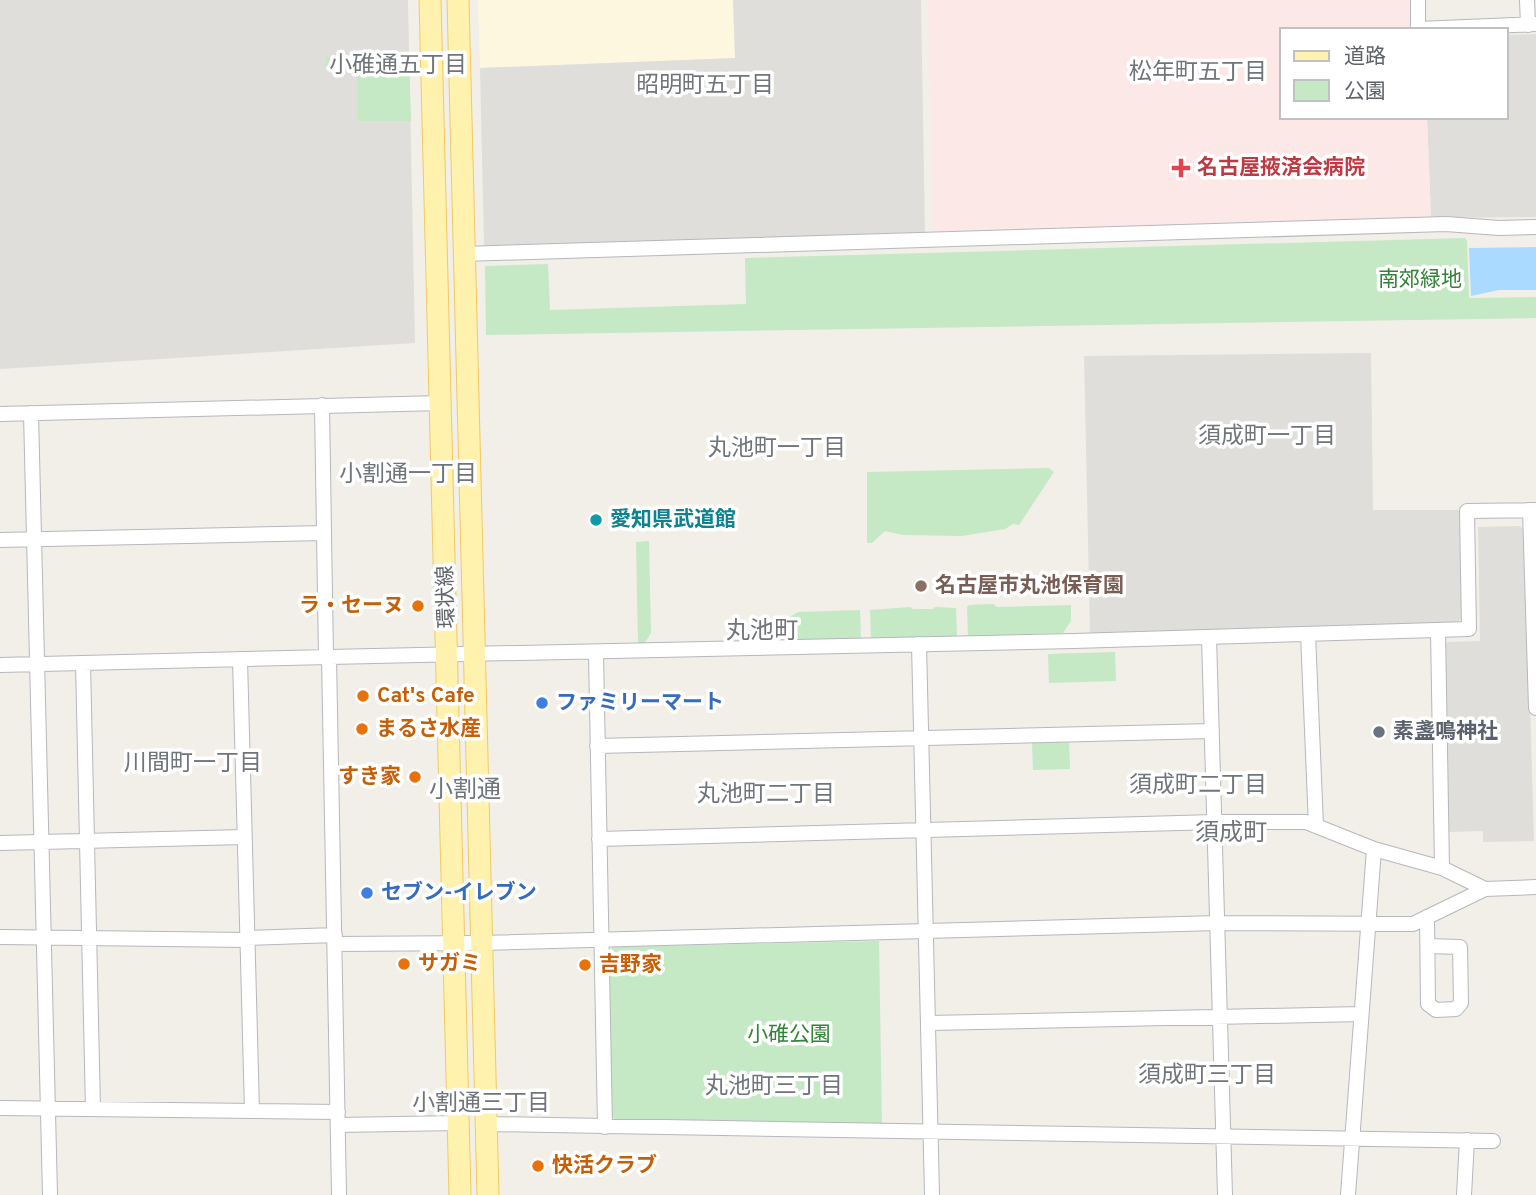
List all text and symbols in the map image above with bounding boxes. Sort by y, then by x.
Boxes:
legend [1280,28,1508,119]
text: 道路 [1344,44,1386,71]
district label: 小碓通五丁目 [329,52,467,81]
district label: 松年町五丁目 [1129,59,1267,88]
district label: 昭明町五丁目 [636,72,774,101]
text: 公園 [1344,79,1386,106]
place label: 名古屋掖済会病院 [1197,155,1365,182]
marker: 名古屋掖済会病院 [1171,158,1191,178]
park label: 南郊緑地 [1378,267,1462,294]
district label: 須成町一丁目 [1198,423,1336,452]
district label: 丸池町一丁目 [708,435,846,464]
district label: 小割通一丁目 [339,461,477,490]
place label: 愛知県武道館 [610,507,736,534]
marker: 愛知県武道館 [588,512,604,528]
street label: 環状線 [432,565,462,629]
place label: 名古屋市丸池保育園 [935,573,1124,600]
marker: 名古屋市丸池保育園 [913,578,929,594]
place label: ラ・セーヌ [299,593,404,620]
marker: ラ・セーヌ [410,598,426,614]
district label: 丸池町 [726,617,798,647]
place label: Cat's Cafe [377,683,475,710]
marker: Cat's Cafe [355,688,371,704]
place label: ファミリーマート [556,690,724,717]
marker: ファミリーマート [534,695,550,711]
place label: まるさ水産 [376,716,481,743]
place label: 素盞鳴神社 [1393,719,1498,746]
marker: まるさ水産 [354,721,370,737]
marker: 素盞鳴神社 [1371,724,1387,740]
district label: 川間町一丁目 [124,750,262,779]
place label: すき家 [338,764,401,791]
marker: すき家 [407,769,423,785]
district label: 須成町二丁目 [1129,772,1267,801]
district label: 小割通 [429,776,501,806]
district label: 丸池町二丁目 [697,781,835,810]
district label: 須成町 [1195,819,1267,849]
place label: セブン-イレブン [381,880,537,907]
marker: セブン-イレブン [359,885,375,901]
place label: サガミ [418,951,481,978]
place label: 吉野家 [599,952,662,979]
marker: サガミ [396,956,412,972]
marker: 吉野家 [577,957,593,973]
park label: 小碓公園 [747,1022,831,1049]
district label: 須成町三丁目 [1138,1062,1276,1091]
district label: 丸池町三丁目 [705,1073,843,1102]
district label: 小割通三丁目 [412,1090,550,1119]
place label: 快活クラブ [552,1153,657,1180]
marker: 快活クラブ [530,1158,546,1174]

